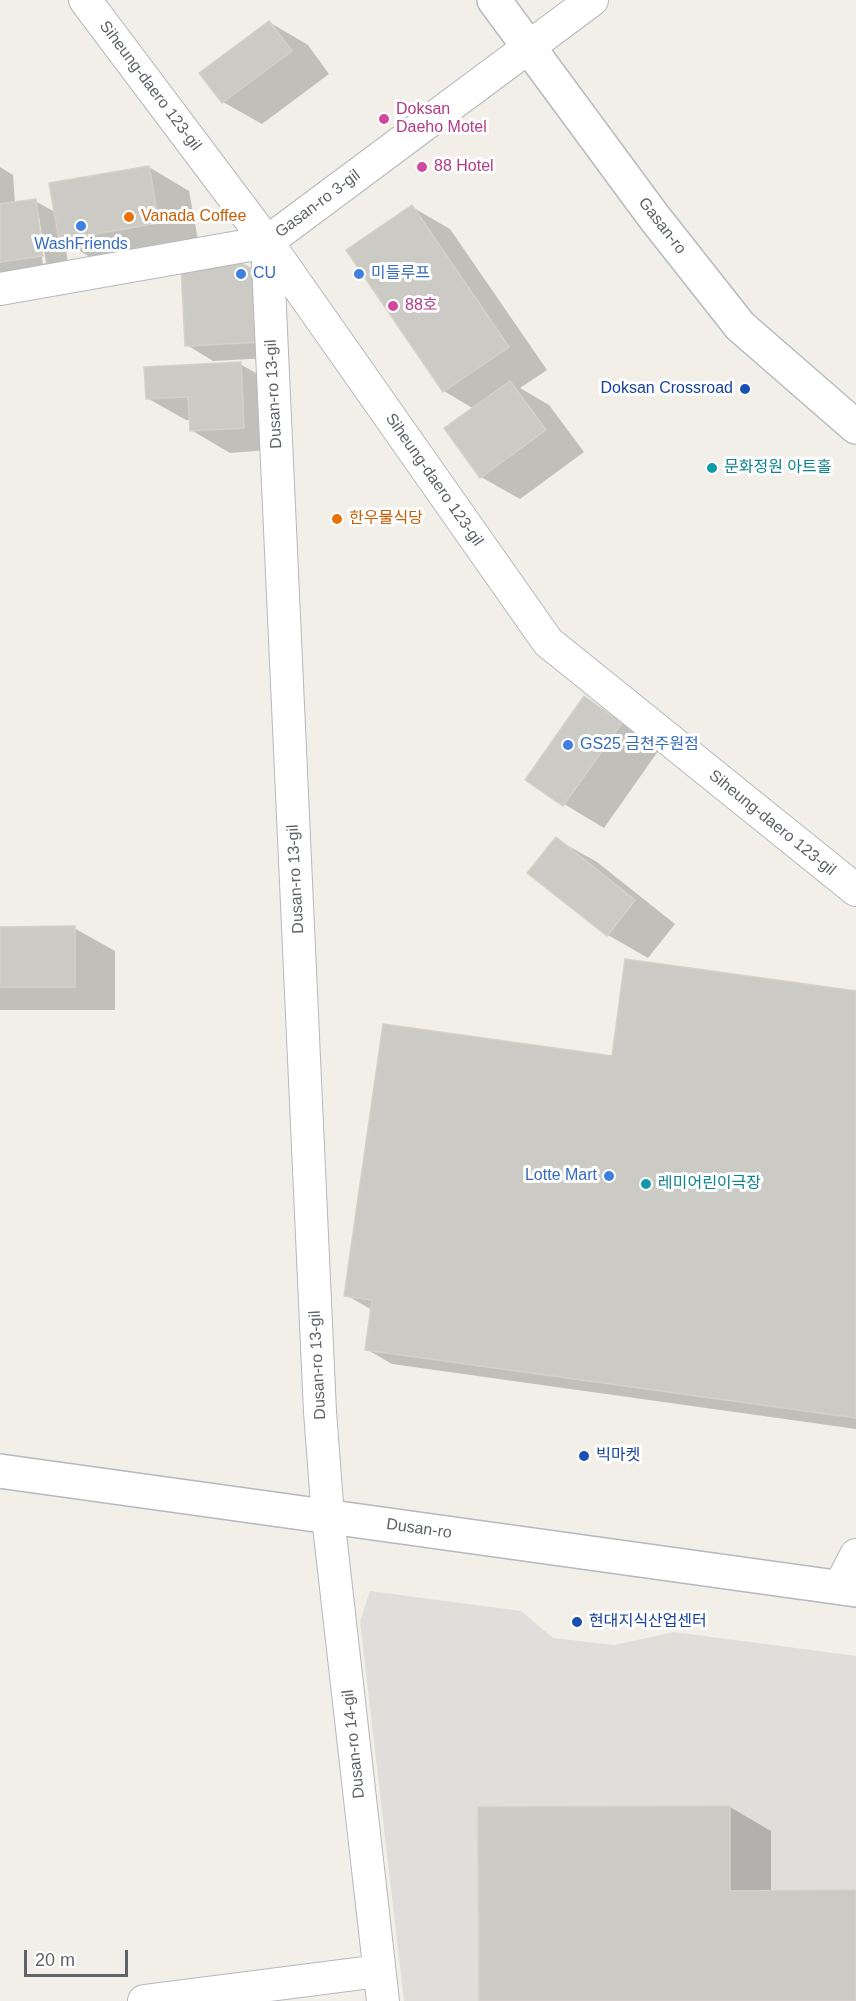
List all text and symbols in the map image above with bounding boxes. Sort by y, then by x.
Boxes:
street label: Siheung-daero 123-gil [95,17,205,155]
place label: Doksan Daeho Motel [396,100,487,138]
marker: Doksan Daeho Motel [377,112,391,126]
place label: 88 Hotel [434,157,494,177]
marker: 88 Hotel [415,160,429,174]
street label: Gasan-ro 3-gil [272,166,364,242]
street label: Gasan-ro [634,194,690,258]
place label: Vanada Coffee [141,207,246,227]
marker: Vanada Coffee [122,210,136,224]
marker: WashFriends [74,219,88,233]
place label: WashFriends [34,235,128,255]
place label: CU [253,264,276,284]
place label: 미들루프 [371,264,430,284]
marker: CU [234,267,248,281]
marker: 미들루프 [352,267,366,281]
place label: 88호 [405,296,438,316]
marker: 88호 [386,299,400,313]
street label: Dusan-ro 13-gil [262,339,286,449]
place label: Doksan Crossroad [600,379,733,399]
marker: Doksan Crossroad [738,382,752,396]
street label: Siheung-daero 123-gil [381,410,487,550]
place label: 문화정원 아트홀 [724,458,831,478]
marker: 문화정원 아트홀 [705,461,719,475]
place label: 한우물식당 [349,509,423,529]
marker: 한우물식당 [330,512,344,526]
place label: GS25 금천주원점 [580,735,699,755]
marker: GS25 금천주원점 [561,738,575,752]
street label: Siheung-daero 123-gil [705,766,839,880]
street label: Dusan-ro 13-gil [284,824,308,934]
place label: Lotte Mart [525,1166,597,1186]
marker: Lotte Mart [602,1169,616,1183]
place label: 레미어린이극장 [658,1174,761,1194]
marker: 레미어린이극장 [639,1177,653,1191]
street label: Dusan-ro 13-gil [306,1310,330,1420]
place label: 빅마켓 [596,1446,640,1466]
marker: 빅마켓 [577,1449,591,1463]
street label: Dusan-ro [385,1515,453,1543]
place label: 현대지식산업센터 [589,1612,707,1632]
marker: 현대지식산업센터 [570,1615,584,1629]
street label: Dusan-ro 14-gil [339,1689,369,1799]
scale bar [27,1938,130,1976]
text: 20 m [35,1950,75,1970]

